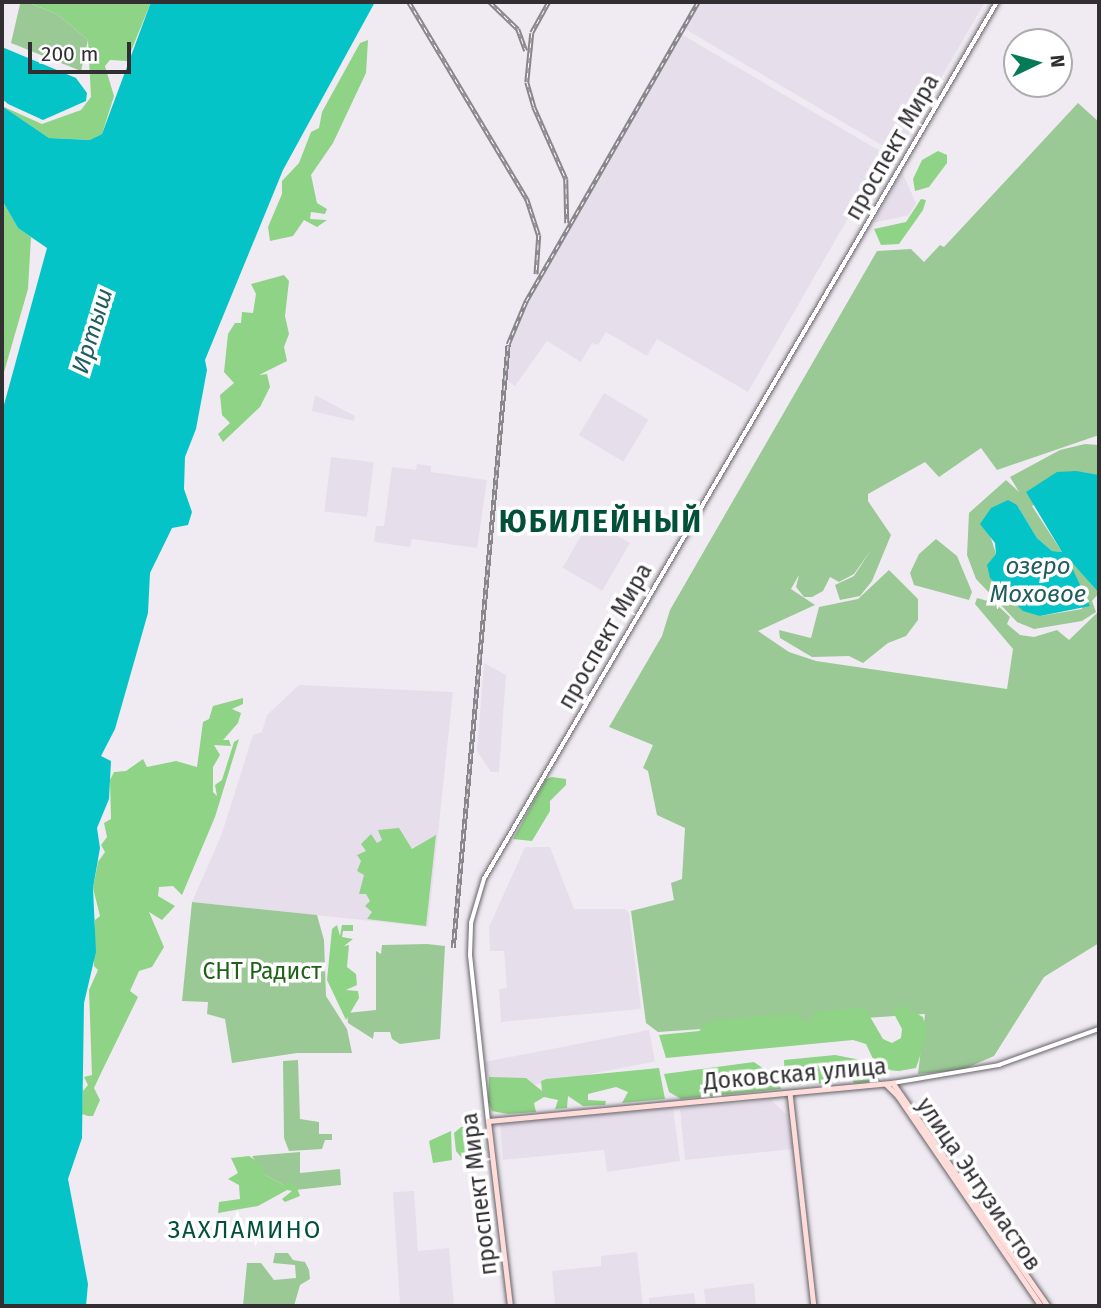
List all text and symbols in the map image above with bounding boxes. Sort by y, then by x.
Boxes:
scale bar [32,28,135,72]
north arrow [1003,28,1073,98]
text: 200 m [41,41,98,67]
text: N [1045,54,1069,69]
street label: проспект Мира [839,69,945,225]
water label: Иртыш [66,285,120,377]
district label: ЮБИЛЕЙНЫЙ [500,504,702,540]
water label: озеро Моховое [990,553,1086,609]
street label: проспект Мира [552,558,658,714]
park label: СНТ Радист [202,957,322,985]
street label: Доковская улица [702,1052,888,1096]
street label: улица Энтузиастов [911,1092,1047,1276]
street label: проспект Мира [455,1111,503,1277]
district label: ЗАХЛАМИНО [169,1217,321,1245]

